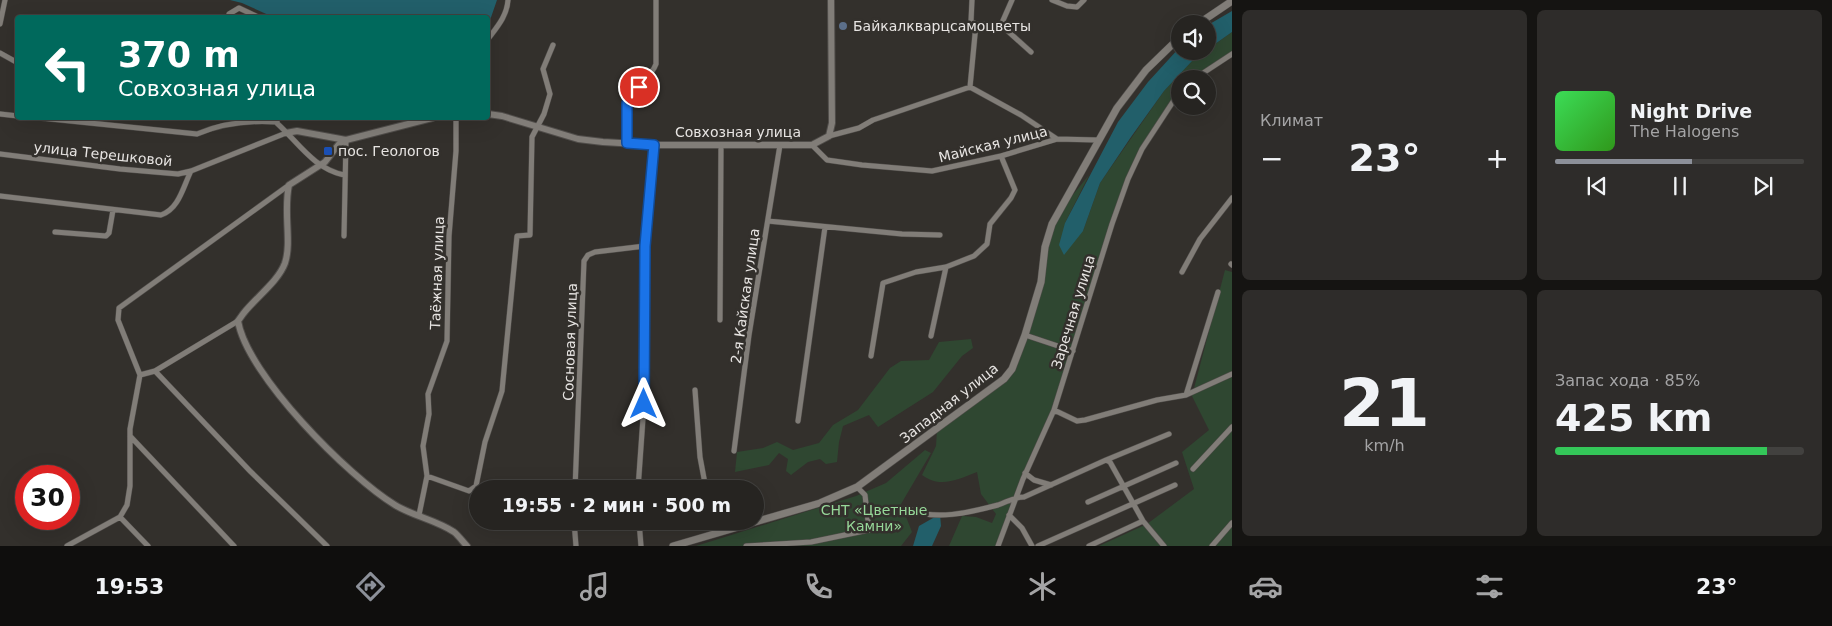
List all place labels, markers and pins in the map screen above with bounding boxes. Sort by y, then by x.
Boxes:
place label: Байкалкварцсамоцветы [853,18,1031,34]
marker: Байкалкварцсамоцветы [837,20,849,32]
pin [618,66,660,108]
place label: пос. Геологов [338,143,440,159]
marker: пос. Геологов [322,145,334,157]

